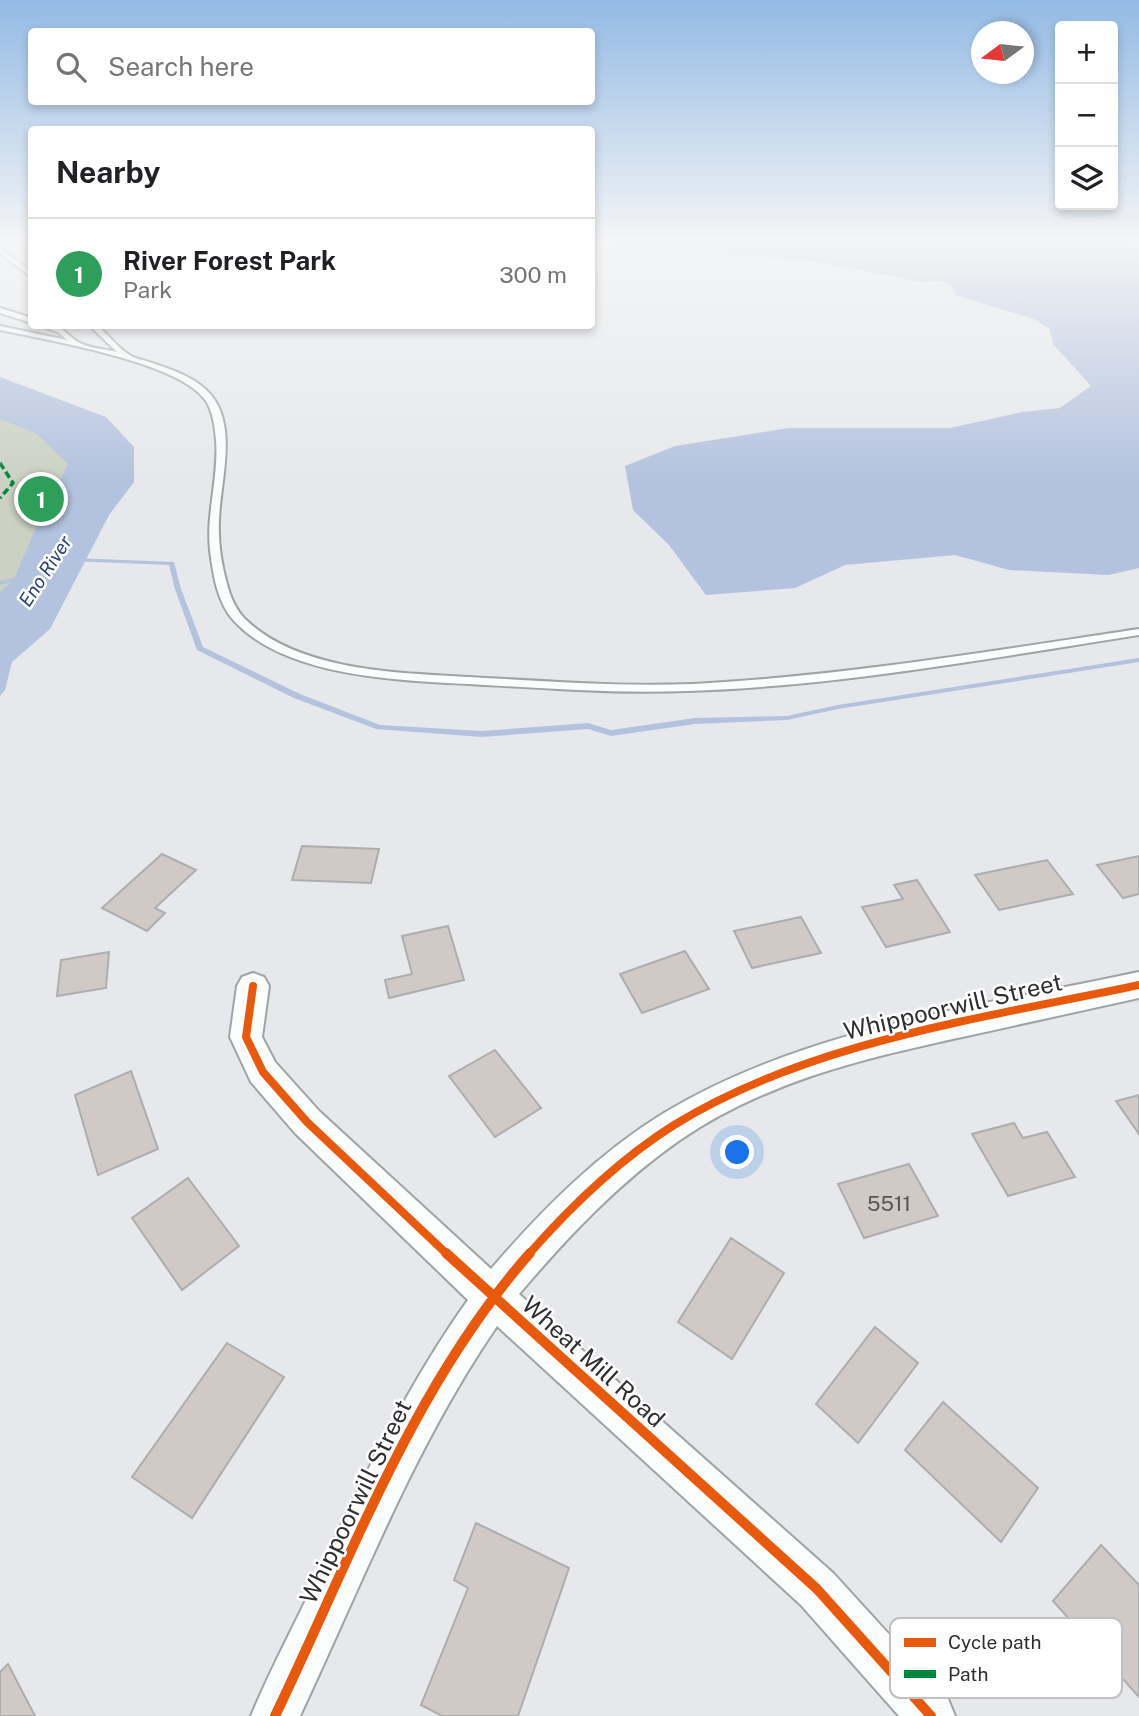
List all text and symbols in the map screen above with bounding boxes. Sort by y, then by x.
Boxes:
north arrow [971,21,1034,84]
map controls [1055,21,1118,210]
button: + [1055,21,1118,84]
search box [28,28,595,105]
icon: search [52,48,90,86]
text: Search here [108,51,254,82]
button: − [1055,84,1118,147]
button: layers [1055,147,1118,210]
text: Nearby [56,154,160,190]
text: River Forest Park [123,245,336,276]
text: 1 [74,261,84,288]
text: 300 m [499,261,567,288]
text: Park [123,276,172,303]
pin: 1 [18,473,64,525]
water label: Eno River [14,531,76,611]
street label: Whippoorwill Street [841,967,1065,1045]
your location [720,1135,754,1169]
house number: 5511 [867,1191,911,1216]
street label: Wheat Mill Road [517,1290,671,1433]
street label: Whippoorwill Street [294,1395,417,1608]
legend [890,1618,1122,1698]
text: Cycle path [948,1631,1041,1653]
text: Path [948,1663,988,1685]

